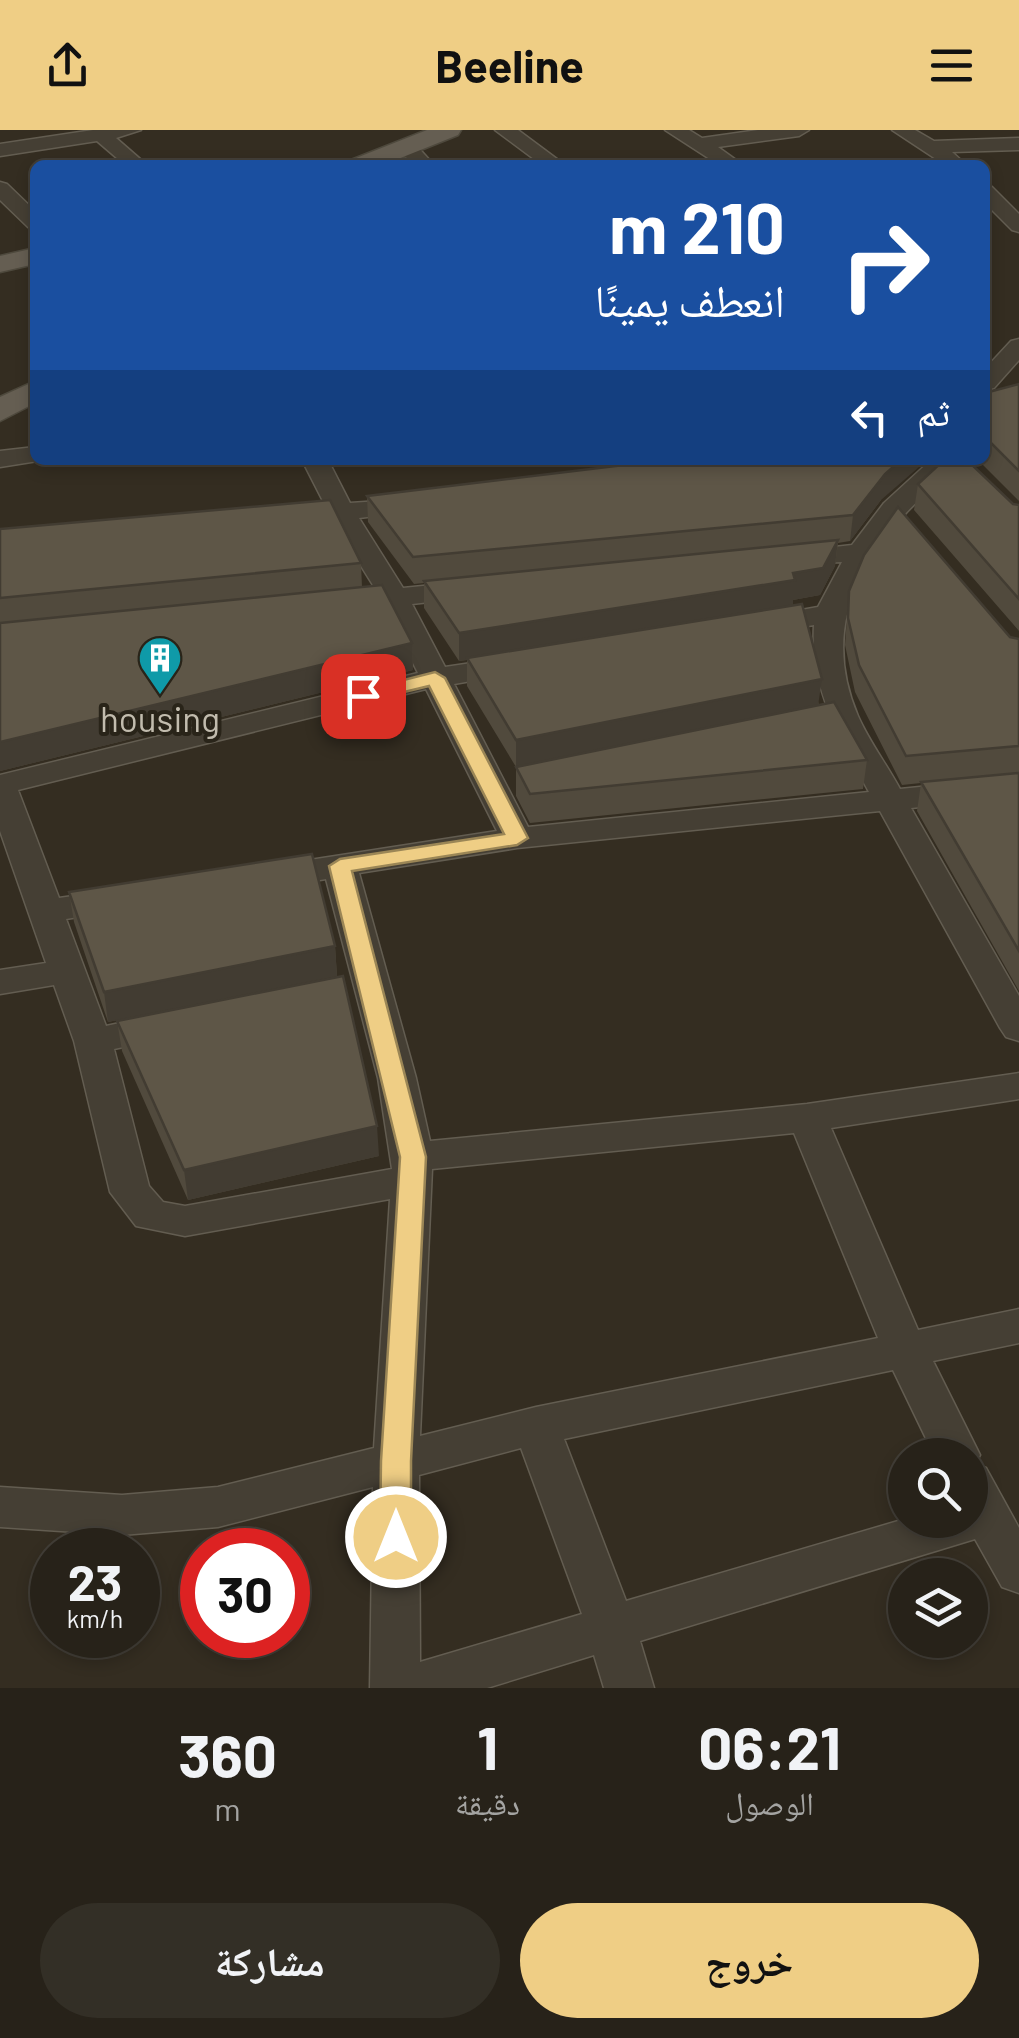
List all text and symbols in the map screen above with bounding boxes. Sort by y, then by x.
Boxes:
icon: share [40,38,95,93]
text: Beeline [435,38,584,92]
icon: menu [924,38,979,93]
text: 210 m [609,184,785,268]
icon: right [820,200,950,330]
text: انعطف يمينًا [594,272,785,326]
text: ثم [917,388,950,434]
icon: left [842,390,897,445]
building icon: housing [137,635,183,696]
pin [321,654,406,739]
icon: arrive [336,669,391,724]
place label: housing [100,697,220,739]
map controls [888,1438,988,1658]
button: search [888,1438,988,1538]
position arrow [344,1485,448,1589]
speed limit sign: 30 [180,1528,310,1658]
text: 23 [68,1551,122,1611]
button: layers [888,1558,988,1658]
text: km/h [67,1603,123,1633]
text: 1 [477,1710,498,1782]
text: 06:21 [698,1710,841,1782]
text: 360 [178,1718,277,1790]
text: دقيقة [455,1783,520,1821]
text: الوصول [725,1783,814,1821]
text: m [214,1789,241,1827]
button: مشاركة [40,1903,500,2018]
button: خروج [520,1903,979,2018]

